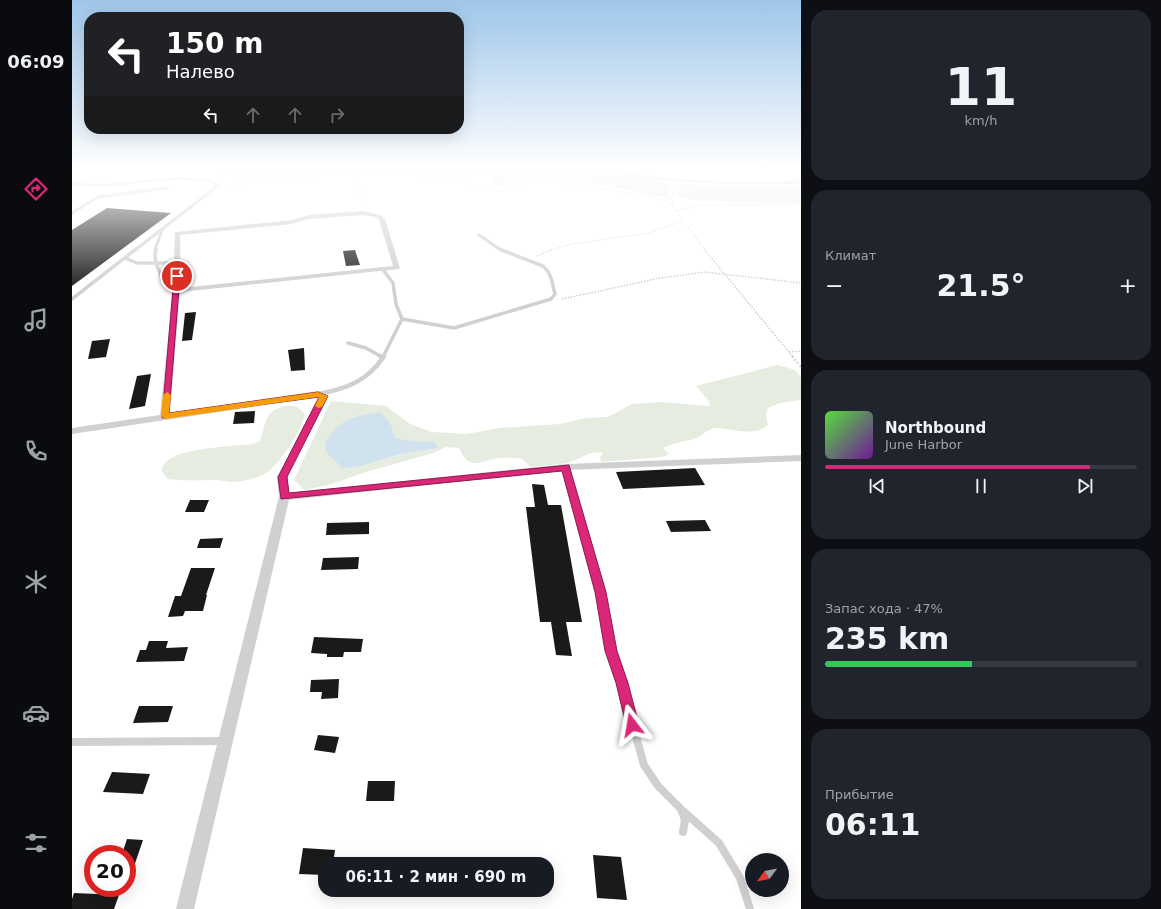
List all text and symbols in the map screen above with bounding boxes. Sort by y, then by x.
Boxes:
text: 150 m [166,27,263,60]
icon: left [100,28,152,80]
text: 06:09 [7,51,65,72]
text: 11 [945,57,1017,117]
text: Налево [166,61,235,82]
icon: left [200,104,222,126]
icon: ahead [242,104,264,126]
icon: ahead [284,104,306,126]
icon: right [326,104,348,126]
text: km/h [965,113,997,128]
icon: directions [22,175,50,203]
text: Климат [825,248,876,263]
pin [160,259,194,293]
icon: arrive [166,265,188,287]
text: 21.5° [936,268,1026,303]
text: − [825,273,843,298]
text: + [1119,273,1137,298]
icon: music [22,306,50,334]
text: Northbound [885,419,986,437]
icon: phone [22,437,50,465]
text: June Harbor [885,437,962,452]
icon: previous [866,475,888,497]
icon: pause [970,475,992,497]
icon: next [1074,475,1096,497]
icon: climate [22,568,50,596]
text: Запас хода · 47% [825,601,943,616]
text: 235 km [825,621,949,656]
icon: car [22,699,50,727]
position arrow [611,704,653,746]
text: Прибытие [825,787,894,802]
text: 06:11 [825,807,921,842]
icon: filters [22,829,50,857]
speed limit sign: 20 [84,845,136,897]
north arrow [745,853,789,897]
map controls [745,853,789,897]
text: 06:11 · 2 мин · 690 m [346,868,527,886]

